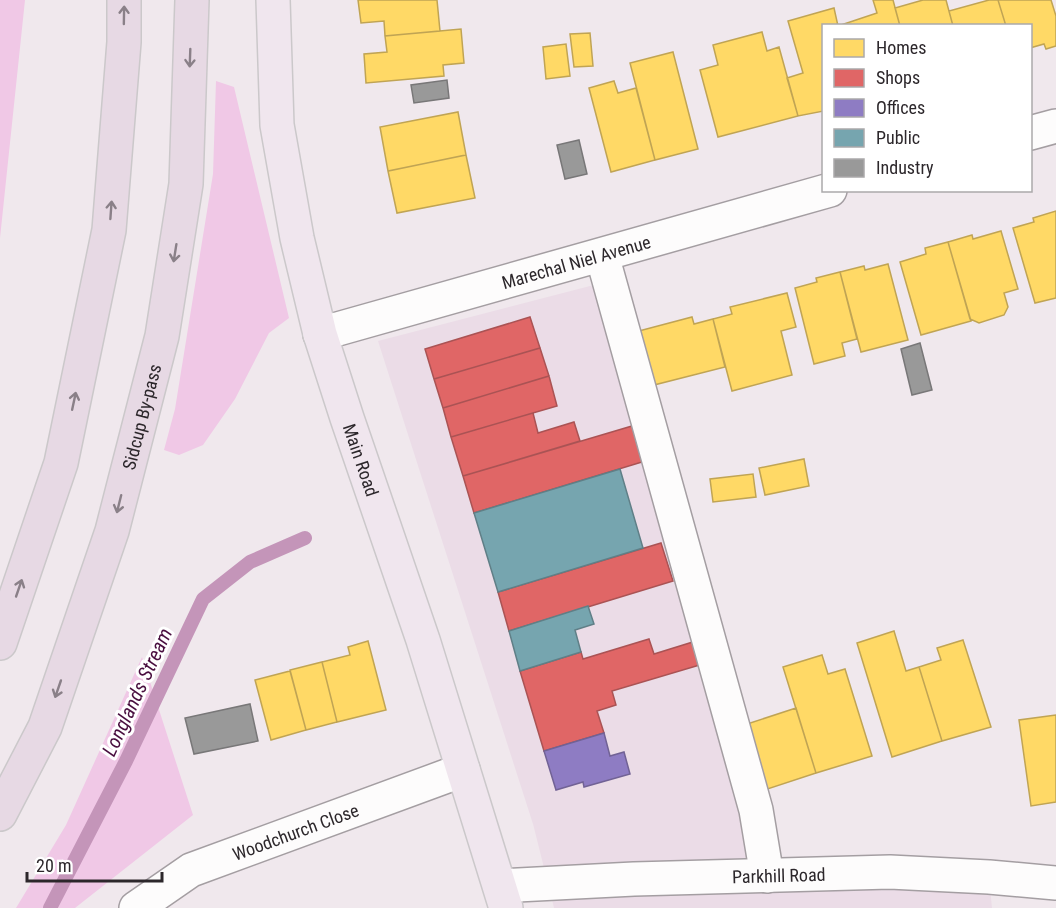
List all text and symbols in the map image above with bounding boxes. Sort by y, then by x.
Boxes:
one-way arrow [118,6,130,26]
legend [822,24,1032,192]
text: Homes [876,37,926,58]
one-way arrow [185,48,196,68]
text: Shops [876,67,920,88]
text: Offices [876,97,925,118]
text: Public [876,127,920,148]
text: Industry [876,157,934,178]
one-way arrow [106,200,117,220]
street label: Marechal Niel Avenue [499,231,653,293]
one-way arrow [169,242,180,262]
street label: Sidcup By-pass [118,362,165,472]
one-way arrow [69,392,80,411]
street label: Main Road [339,421,383,499]
one-way arrow [113,494,124,513]
one-way arrow [14,579,25,598]
water label: Longlands Stream [97,624,177,760]
one-way arrow [52,679,63,698]
street label: Woodchurch Close [229,799,361,864]
scale bar [27,845,162,883]
text: 20 m [36,855,71,876]
street label: Parkhill Road [732,863,826,887]

